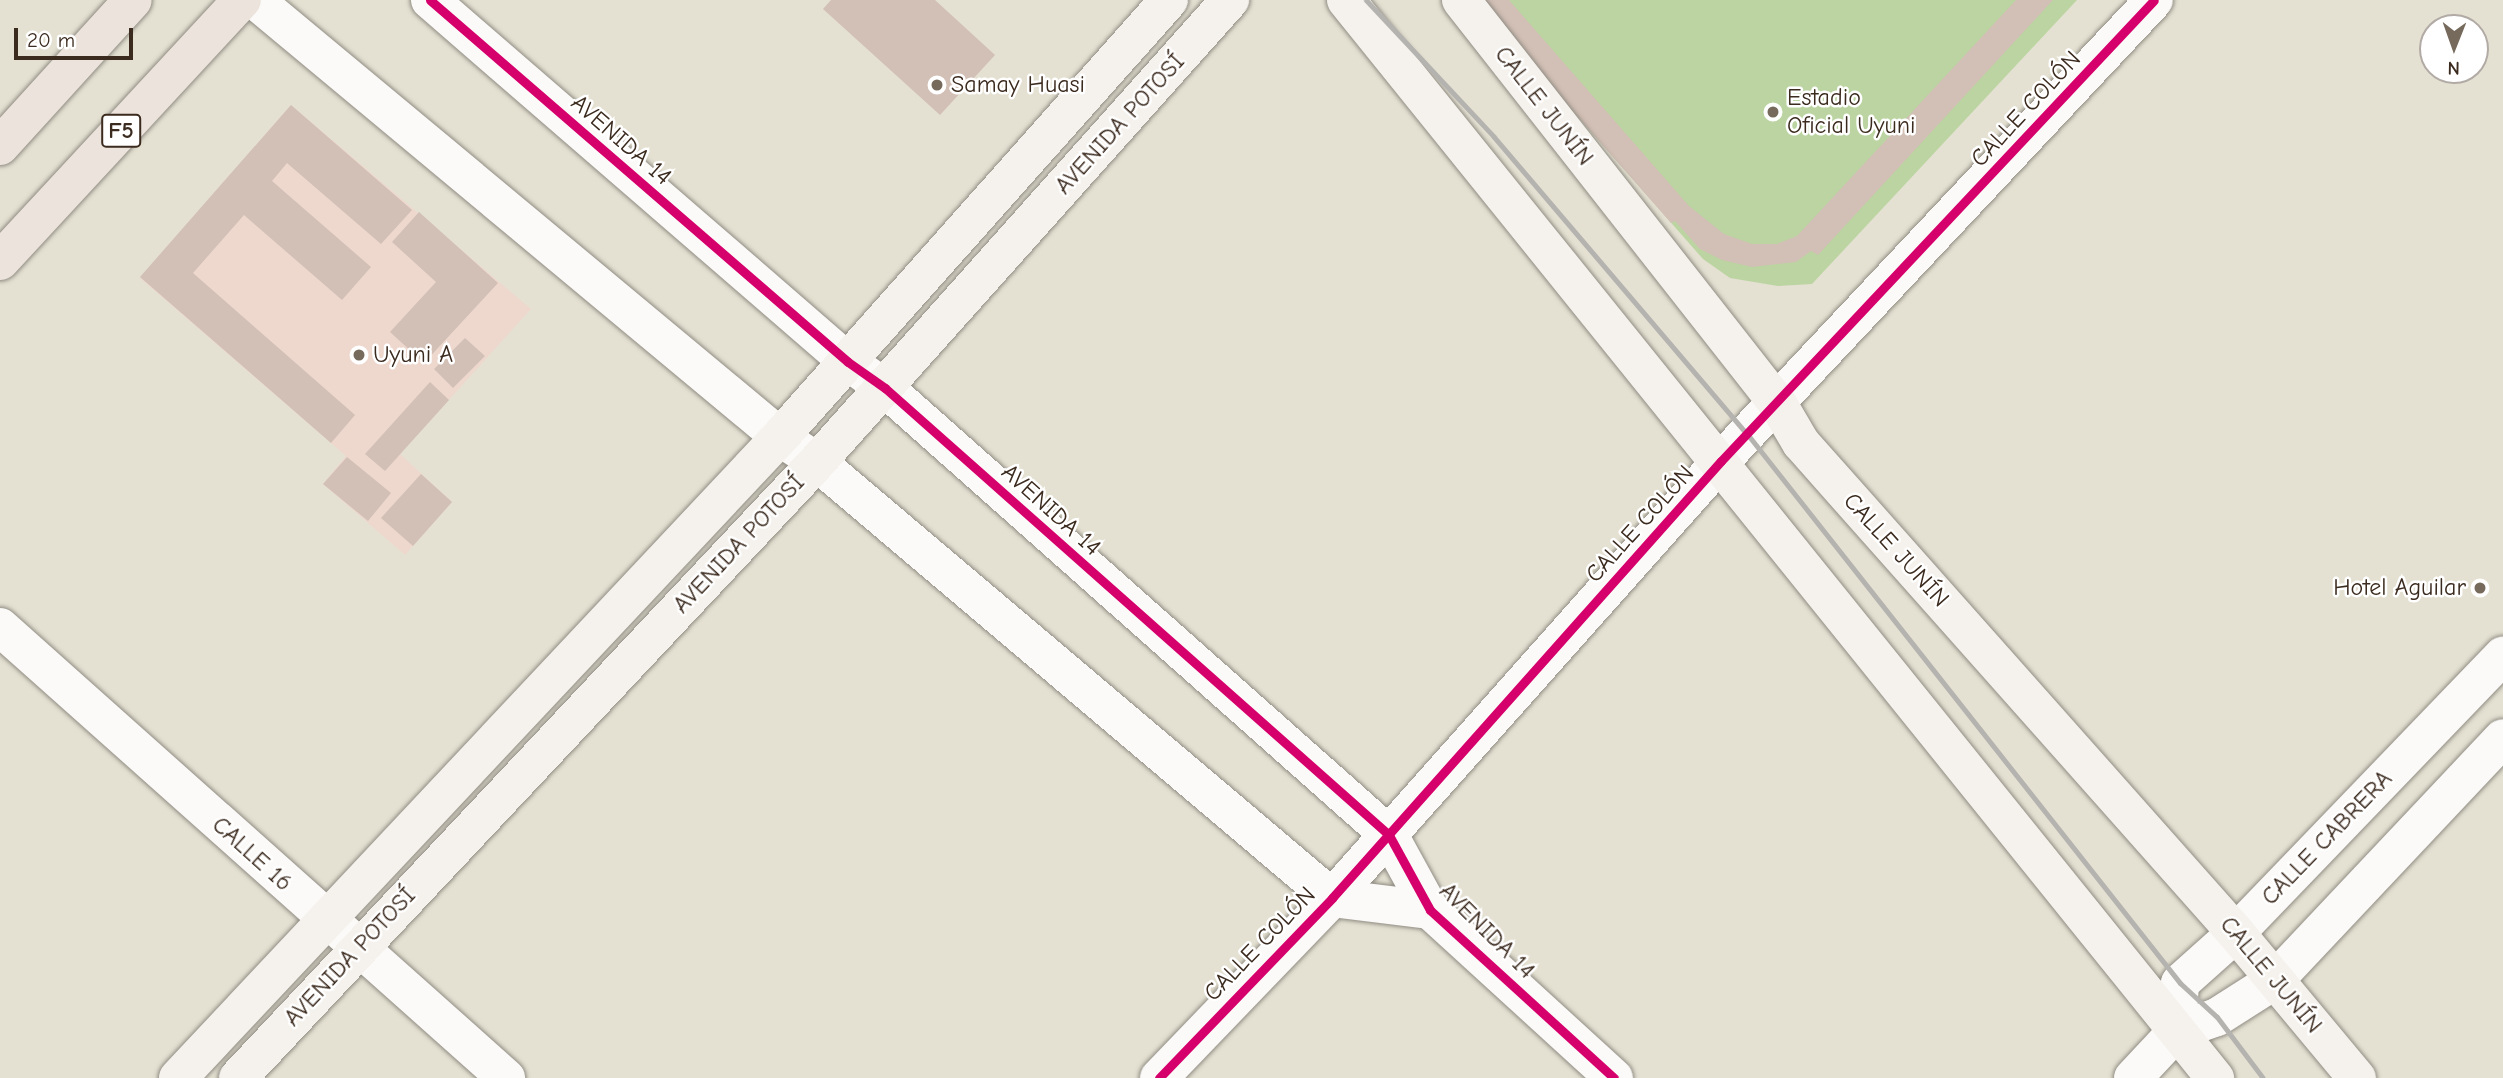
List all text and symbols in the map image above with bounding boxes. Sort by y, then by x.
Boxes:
scale bar [18,14,136,58]
north arrow [2419,14,2489,84]
text: 20 m [27,28,75,52]
street label: CALLE JUNÍN [1488,41,1600,171]
street label: CALLE COLÓN [1965,45,2087,173]
street label: AVENIDA POTOSÍ [1049,48,1191,200]
text: N [2447,57,2460,79]
place label: Samay Huasi [951,71,1085,99]
marker: Samay Huasi [929,77,945,93]
place label: Estadio Oficial Uyuni [1787,84,1916,140]
street label: AVENIDA 14 [565,89,677,191]
marker: Estadio Oficial Uyuni [1765,104,1781,120]
road number: F5 [100,112,142,150]
place label: Uyuni A [373,341,453,369]
marker: Uyuni A [351,347,367,363]
street label: AVENIDA 14 [995,458,1107,562]
street label: CALLE COLÓN [1580,459,1700,589]
street label: AVENIDA POTOSÍ [667,469,811,619]
street label: CALLE JUNÍN [1837,487,1955,613]
place label: Hotel Aguilar [2333,574,2466,602]
marker: Hotel Aguilar [2472,580,2488,596]
street label: CALLE CABRERA [2256,765,2398,911]
street label: CALLE 16 [206,811,298,897]
street label: AVENIDA 14 [1433,877,1541,985]
street label: CALLE COLÓN [1198,881,1322,1007]
street label: AVENIDA POTOSÍ [278,882,422,1032]
street label: CALLE JUNÍN [2214,911,2328,1039]

